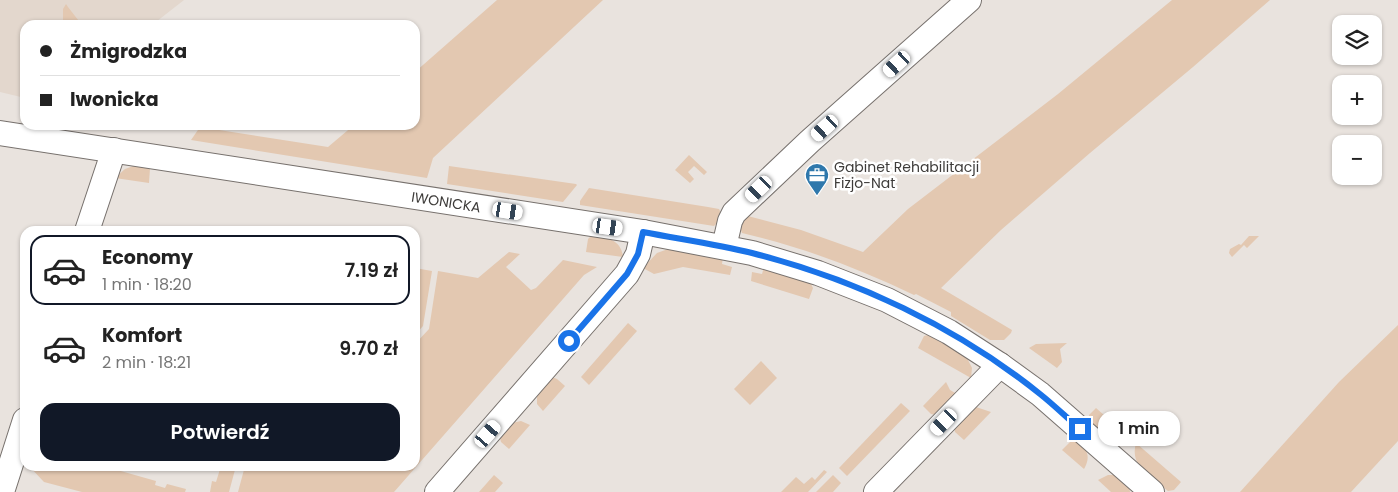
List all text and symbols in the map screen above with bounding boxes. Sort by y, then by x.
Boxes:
map controls [1332,15,1382,185]
button: layers [1332,15,1382,65]
text: Żmigrodzka [70,38,187,65]
car [880,48,913,80]
button: + [1332,75,1382,125]
text: Iwonicka [70,86,159,113]
car [808,112,841,144]
button: − [1332,135,1382,185]
place label: Gabinet Rehabilitacji Fizjo-Nat [834,157,979,193]
office icon: Gabinet Rehabilitacji Fizjo-Nat [804,162,830,196]
car [742,173,775,205]
street label: IWONICKA [410,187,482,217]
car [492,201,523,221]
car [592,217,623,237]
text: Economy [102,244,193,271]
icon: car [42,248,87,293]
text: 7.19 zł [345,257,398,284]
text: 1 min · 18:20 [102,273,192,296]
text: Komfort [102,322,182,349]
icon: car [42,326,87,371]
route start [558,330,580,352]
text: 9.70 zł [339,335,398,362]
text: 2 min · 18:21 [102,351,191,374]
button: Potwierdź [40,403,400,461]
car [928,406,959,438]
callout: 1 min [1098,412,1180,446]
text: 1 min [1118,417,1160,440]
car [472,418,503,450]
route end [1069,418,1091,440]

